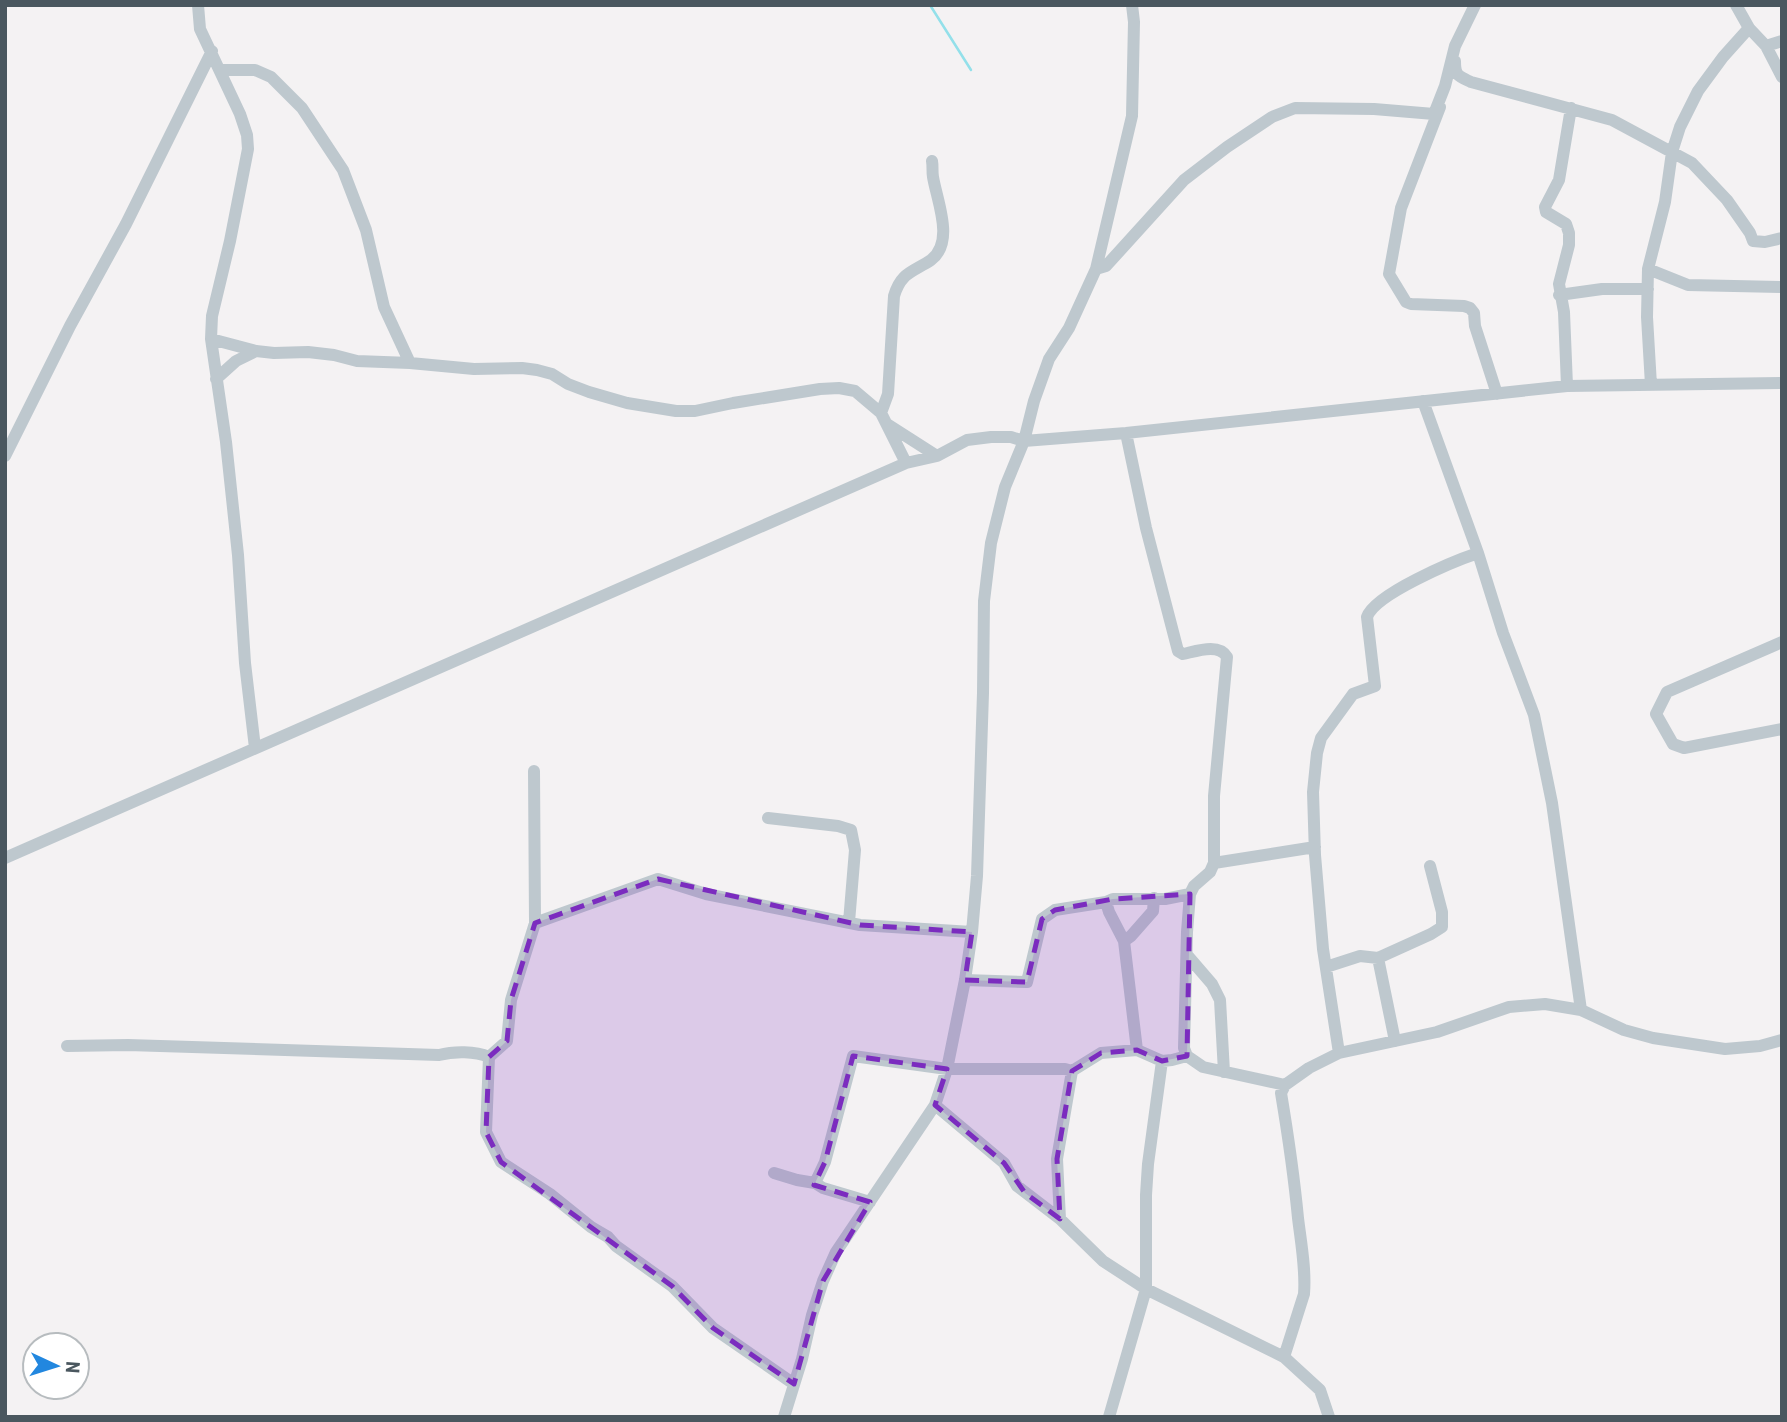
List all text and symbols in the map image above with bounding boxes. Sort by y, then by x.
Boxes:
north arrow [21,1331,91,1401]
text: N [61,1361,84,1374]

